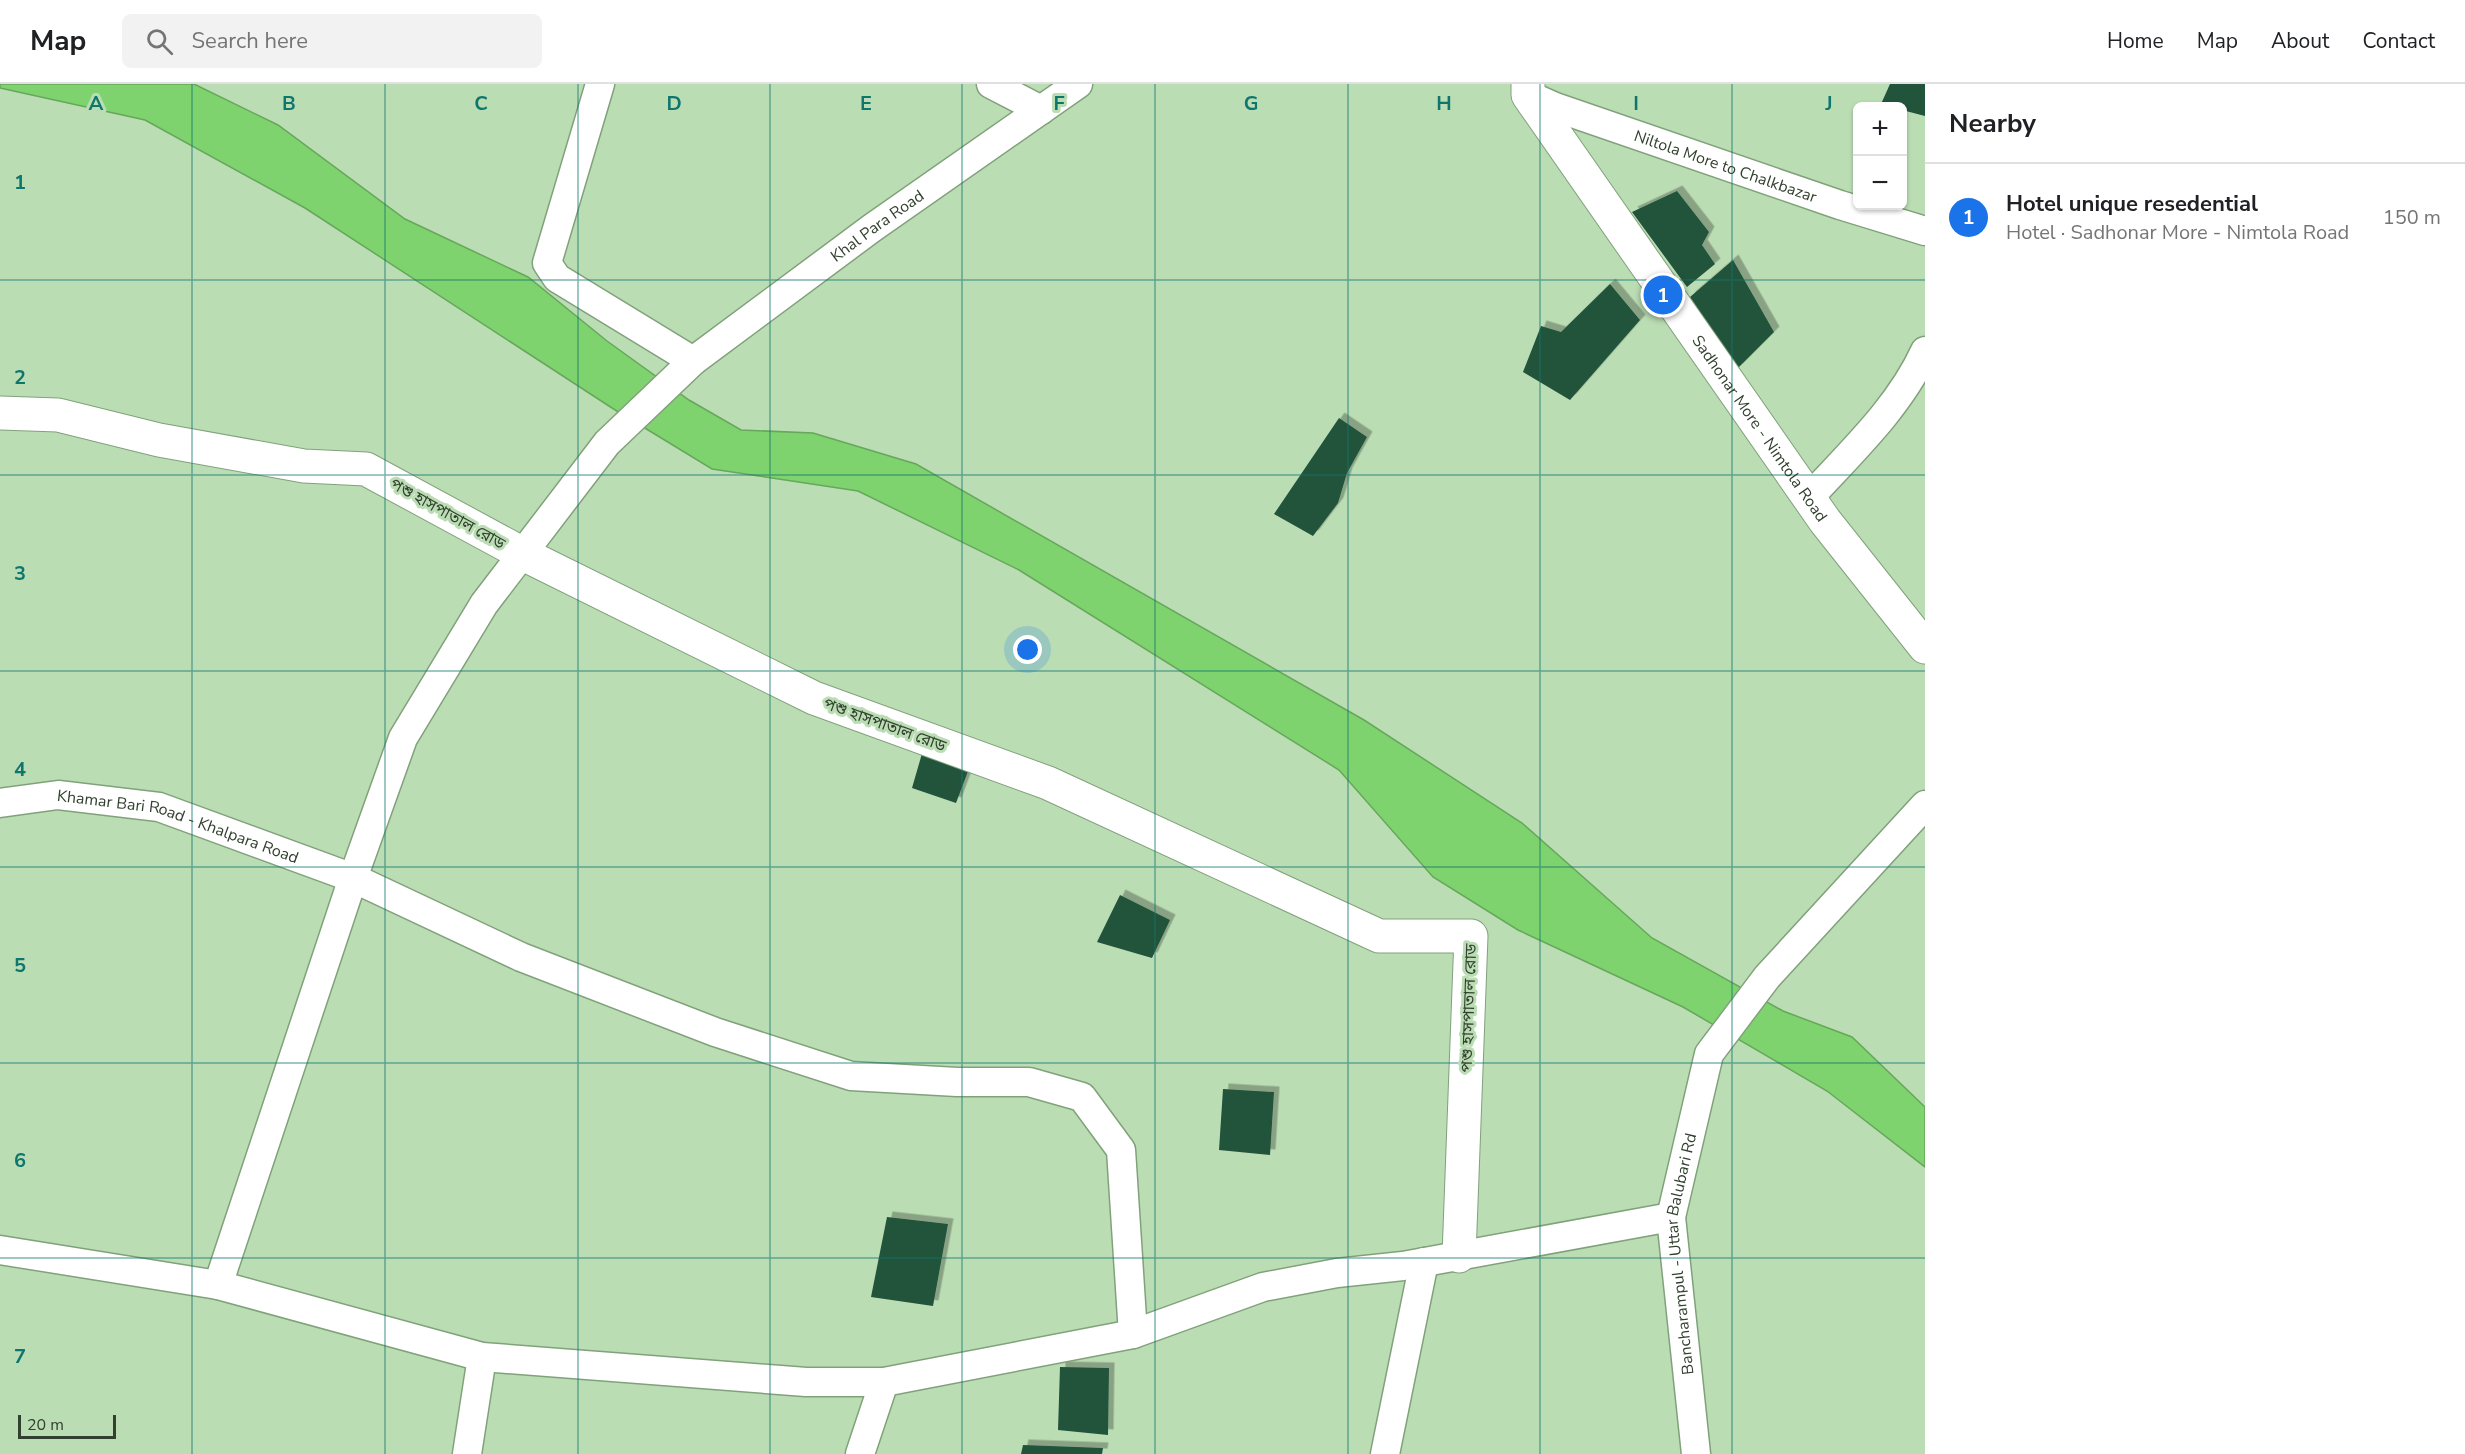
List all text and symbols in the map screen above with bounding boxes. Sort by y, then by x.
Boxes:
search box [122,14,542,68]
text: Map [30,22,86,60]
icon: search [143,25,176,58]
text: Search here [191,26,308,56]
text: Home [2107,27,2164,55]
text: Map [2197,27,2238,55]
text: About [2271,27,2329,55]
text: Contact [2362,27,2435,55]
text: A [89,90,104,117]
text: B [282,90,296,117]
text: C [474,90,488,117]
text: D [666,90,682,117]
text: E [860,90,872,117]
text: F [1053,90,1065,117]
text: G [1244,90,1258,117]
text: H [1436,90,1452,117]
text: I [1633,90,1639,117]
text: J [1824,90,1833,117]
map controls [1853,102,1907,210]
button: + [1853,102,1907,156]
text: Nearby [1949,106,2036,141]
street label: Niltola More to Chalkbazar [1631,125,1820,208]
button: − [1853,156,1907,210]
text: 1 [14,169,26,196]
street label: Khal Para Road [826,185,929,267]
text: Hotel unique resedential [2006,189,2258,219]
text: 1 [1963,204,1975,231]
text: 150 m [2383,204,2441,231]
text: Hotel · Sadhonar More - Nimtola Road [2006,219,2349,246]
pin: 1 [1644,272,1682,318]
street label: Sadhonar More - Nimtola Road [1687,331,1832,526]
text: 2 [14,364,26,391]
street label: পশু হাসপাতাল রোড [386,473,510,555]
text: 3 [14,560,26,587]
your location [1013,635,1042,664]
street label: পশু হাসপাতাল রোড [821,693,949,757]
text: 4 [14,756,26,783]
street label: Khamar Bari Road - Khalpara Road [56,785,301,869]
street label: পশু হাসপাতাল রোড [1456,943,1482,1073]
text: 5 [14,952,26,979]
street label: Bancharampul - Uttar Balubari Rd [1661,1131,1702,1376]
text: 6 [14,1147,26,1174]
text: 7 [14,1343,26,1370]
scale bar [18,1412,116,1440]
text: 20 m [27,1414,64,1436]

